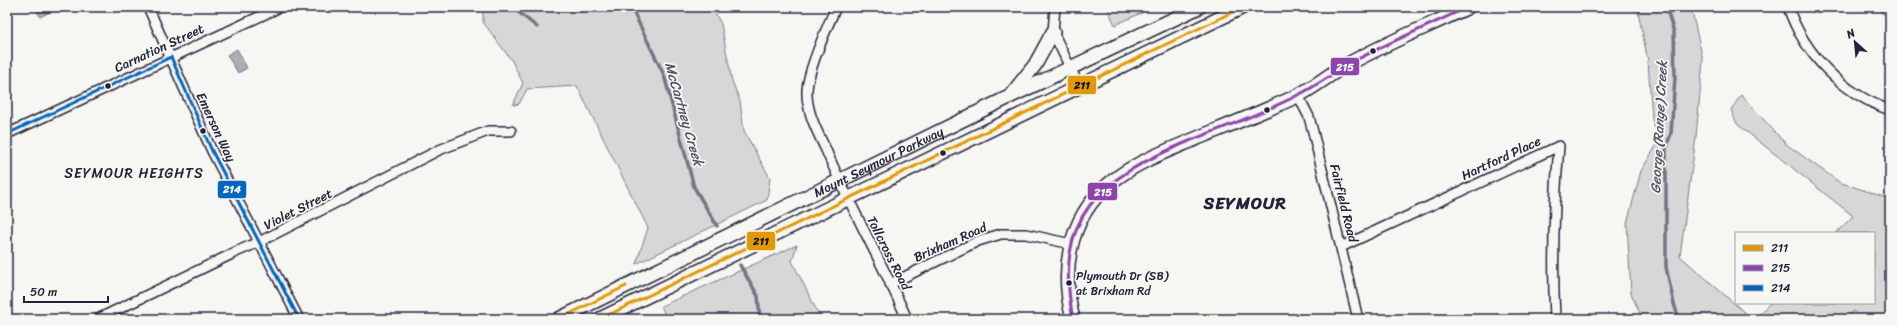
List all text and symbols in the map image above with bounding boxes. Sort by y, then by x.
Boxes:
street label: Carnation Street [110,17,208,79]
north arrow [1835,22,1875,62]
text: N [1842,23,1859,44]
unlabelled marker [1368,46,1378,56]
line badge: 215 [1330,57,1360,76]
text: 215 [1335,58,1354,77]
water label: George (Range) Creek [1643,58,1675,194]
water label: McCartney Creek [657,59,711,170]
line badge: 211 [1067,75,1097,95]
text: 211 [1073,76,1090,95]
unlabelled marker [103,81,113,91]
street label: Emerson Way [190,88,242,166]
unlabelled marker [1262,105,1272,115]
street label: Mount Seymour Parkway [809,119,948,203]
unlabelled marker [198,126,208,136]
street label: Hartford Place [1457,129,1545,187]
unlabelled marker [938,148,948,158]
district label: SEYMOUR HEIGHTS [64,161,204,186]
street label: Fairfield Road [1323,161,1365,246]
line badge: 214 [217,180,247,199]
text: 214 [222,180,241,199]
street label: Violet Street [259,182,337,236]
line badge: 215 [1087,182,1118,201]
text: 215 [1093,183,1112,202]
district label: SEYMOUR [1202,188,1287,218]
street label: Tollcross Road [860,212,918,295]
street label: Brixham Road [910,215,991,268]
line badge: 211 [746,231,776,251]
text: 211 [752,232,769,251]
legend [1735,232,1875,304]
text: 211 [1771,237,1788,259]
text: 215 [1771,257,1790,279]
place label: Plymouth Dr (SB) at Brixham Rd [1076,265,1169,302]
text: 214 [1771,277,1791,299]
scale bar [24,278,108,304]
marker: Plymouth Dr (SB) at Brixham Rd [1064,278,1074,288]
text: 50 m [30,281,57,303]

